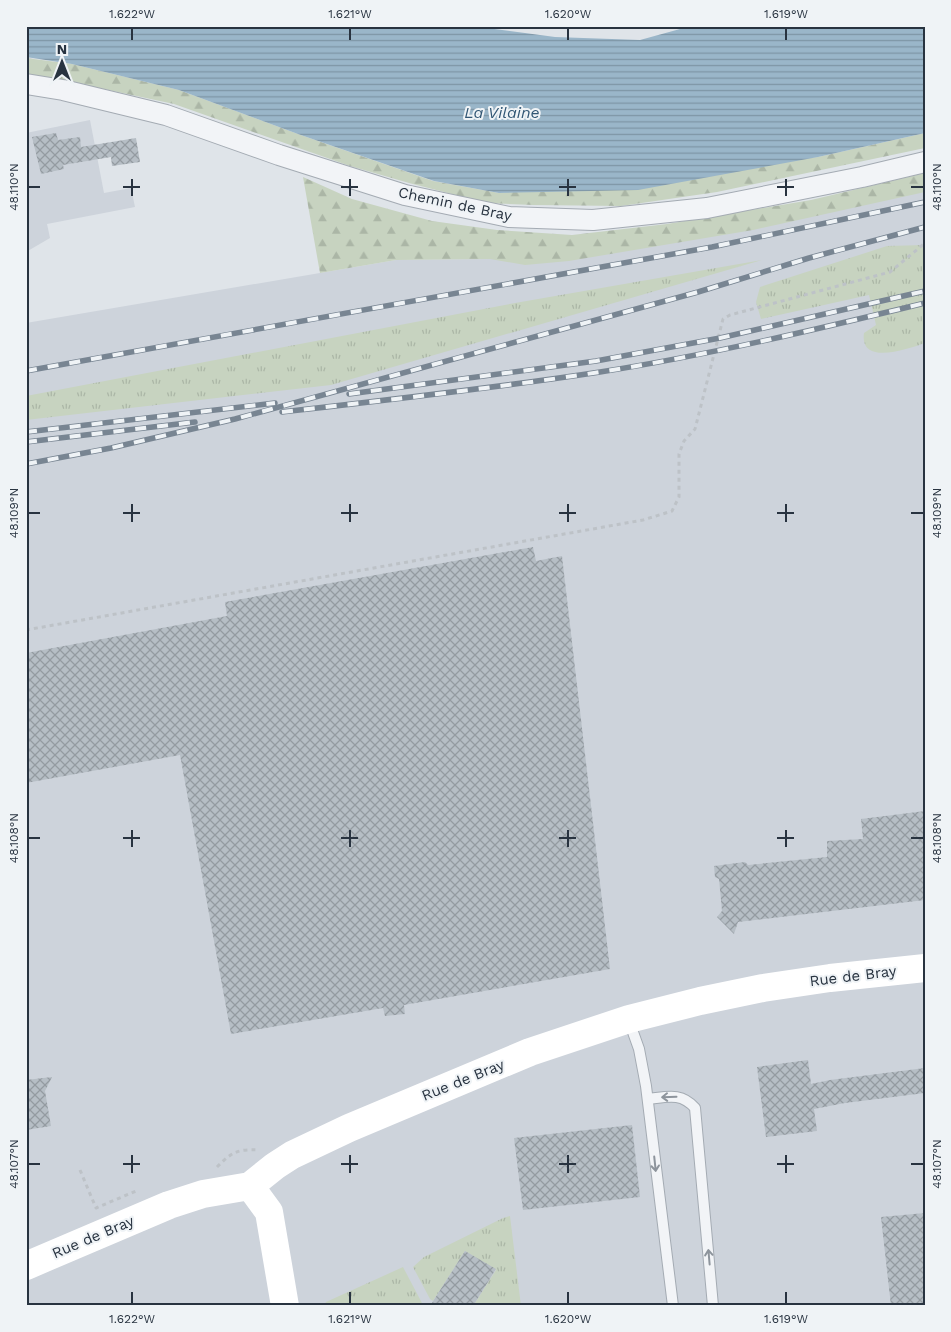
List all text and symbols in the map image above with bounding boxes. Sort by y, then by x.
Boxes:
text: 1.622°W [109,7,155,21]
text: 1.621°W [328,7,372,21]
text: 1.620°W [545,7,592,21]
text: 1.619°W [764,7,809,21]
north arrow [38,38,88,88]
text: N [57,41,67,57]
water label: La Vilaine [464,103,540,122]
text: 48.110°N [7,163,21,211]
text: 48.110°N [930,163,944,211]
street label: Chemin de Bray [397,183,514,225]
text: 48.109°N [7,488,21,538]
text: 48.109°N [930,488,944,538]
text: 48.108°N [7,813,21,863]
text: 48.108°N [930,813,944,863]
street label: Rue de Bray [808,962,898,990]
street label: Rue de Bray [419,1055,507,1105]
one-way arrow [661,1092,678,1102]
text: 48.107°N [7,1139,21,1189]
text: 48.107°N [930,1139,944,1189]
one-way arrow [650,1156,660,1172]
street label: Rue de Bray [49,1212,137,1262]
one-way arrow [704,1249,713,1265]
text: 1.622°W [109,1312,155,1326]
text: 1.621°W [328,1312,372,1326]
text: 1.620°W [545,1312,592,1326]
text: 1.619°W [764,1312,809,1326]

